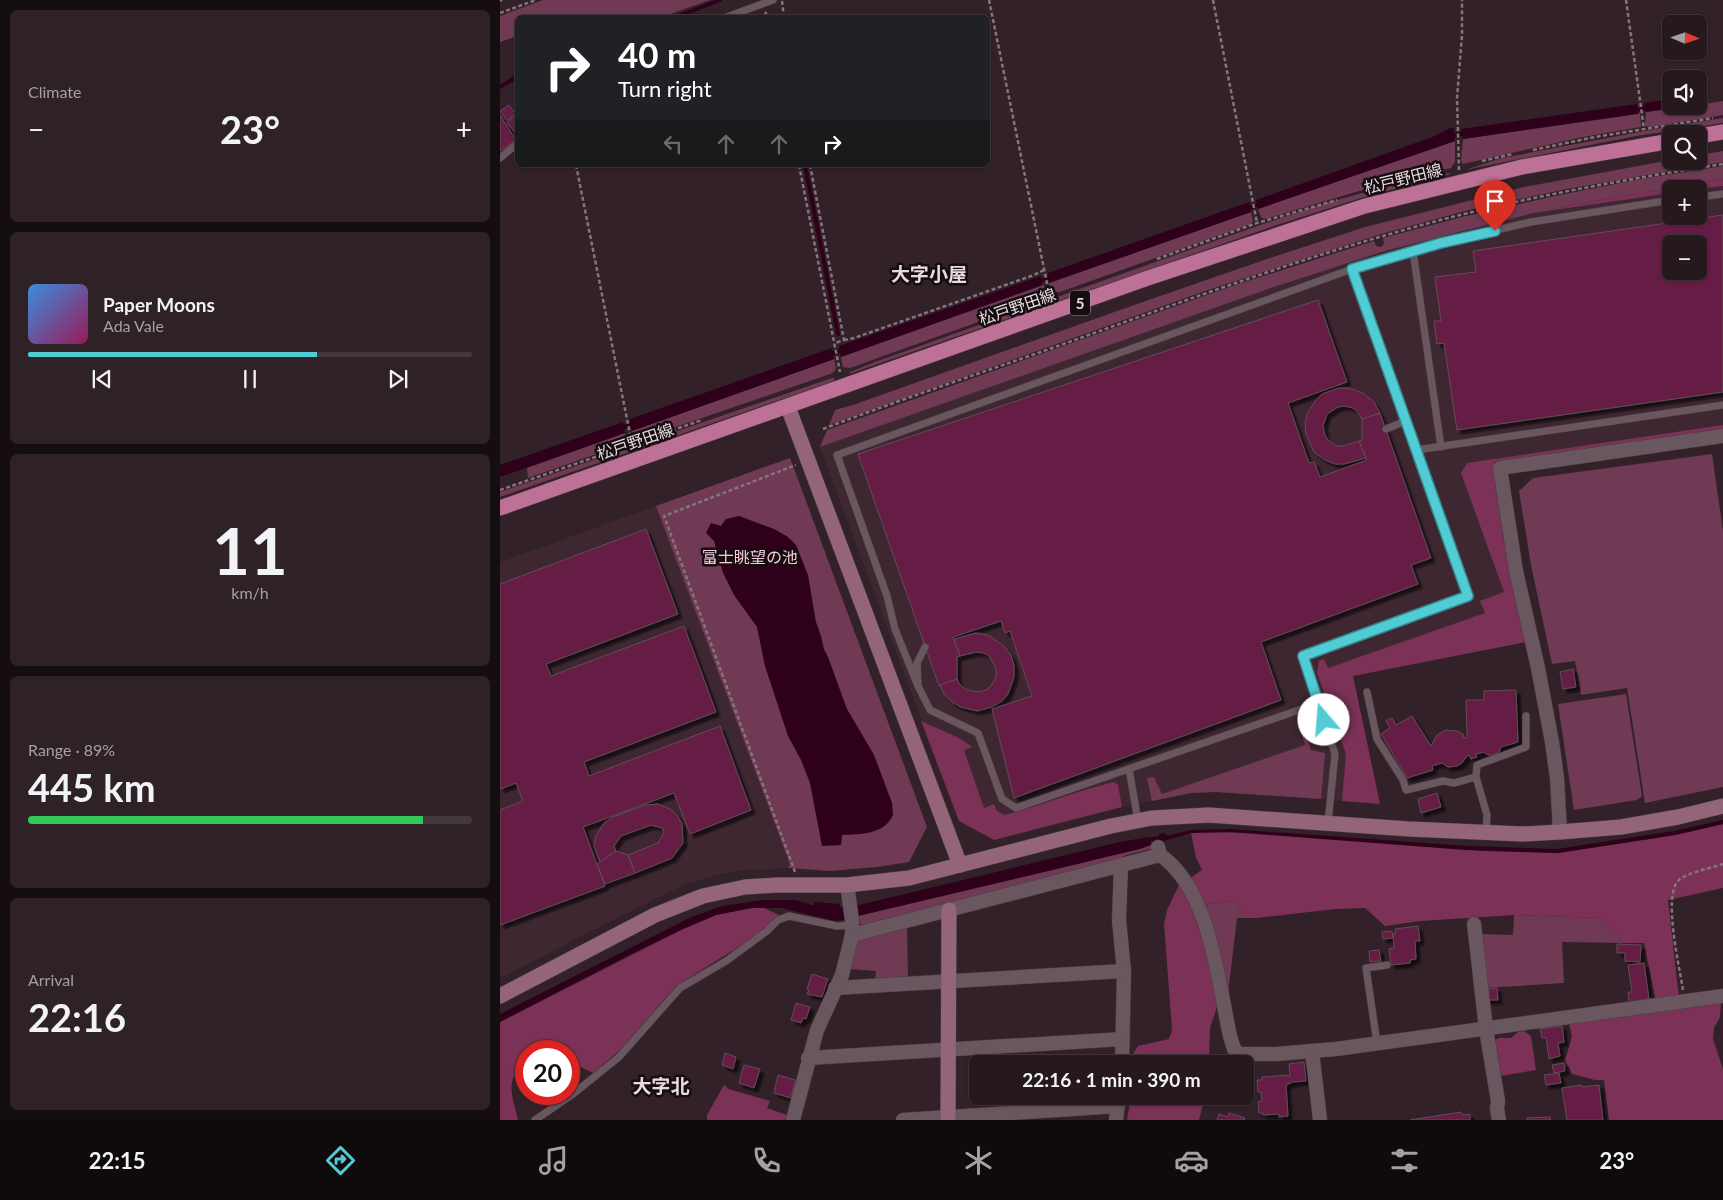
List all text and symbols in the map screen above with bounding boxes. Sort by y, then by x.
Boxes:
north arrow [1662,15,1708,60]
map controls [1662,15,1707,280]
text: 40 m [618,33,696,75]
icon: right [535,35,600,100]
button: sound [1662,70,1707,115]
text: Turn right [618,75,712,102]
text: Climate [28,82,81,101]
text: 23° [220,106,280,152]
text: − [28,112,44,146]
text: + [456,112,472,146]
button: search [1662,125,1707,170]
icon: left [659,130,687,158]
icon: ahead [712,130,740,158]
icon: ahead [765,130,793,158]
icon: right [818,130,846,158]
street label: 松戸野田線 [1362,159,1444,197]
pin [1474,180,1516,231]
button: + [1662,180,1707,225]
icon: arrive [1481,187,1509,215]
button: − [1662,235,1707,280]
district label: 大字小屋 [891,262,967,285]
street label: 松戸野田線 [976,284,1058,328]
road number: 5 [1070,290,1090,316]
text: Paper Moons [103,293,215,316]
text: Ada Vale [103,316,164,335]
icon: previous [88,365,116,393]
icon: pause [236,365,264,393]
icon: next [384,365,412,393]
street label: 松戸野田線 [594,419,676,463]
text: 11 [212,511,288,589]
park label: 富士眺望の池 [702,547,798,566]
text: km/h [231,583,269,602]
position arrow [1297,693,1349,745]
text: Range · 89% [28,740,115,759]
text: 445 km [28,764,156,810]
text: Arrival [28,970,74,989]
text: 22:16 [28,994,126,1040]
speed limit sign: 20 [515,1040,580,1105]
text: 22:16 · 1 min · 390 m [1022,1068,1201,1091]
district label: 大字北 [632,1074,690,1097]
icon: directions [323,1143,358,1178]
icon: music [536,1143,571,1178]
icon: phone [749,1143,784,1178]
icon: climate [961,1143,996,1178]
icon: car [1174,1143,1209,1178]
icon: filters [1387,1143,1422,1178]
text: 22:15 [89,1147,146,1174]
text: 23° [1599,1147,1634,1174]

